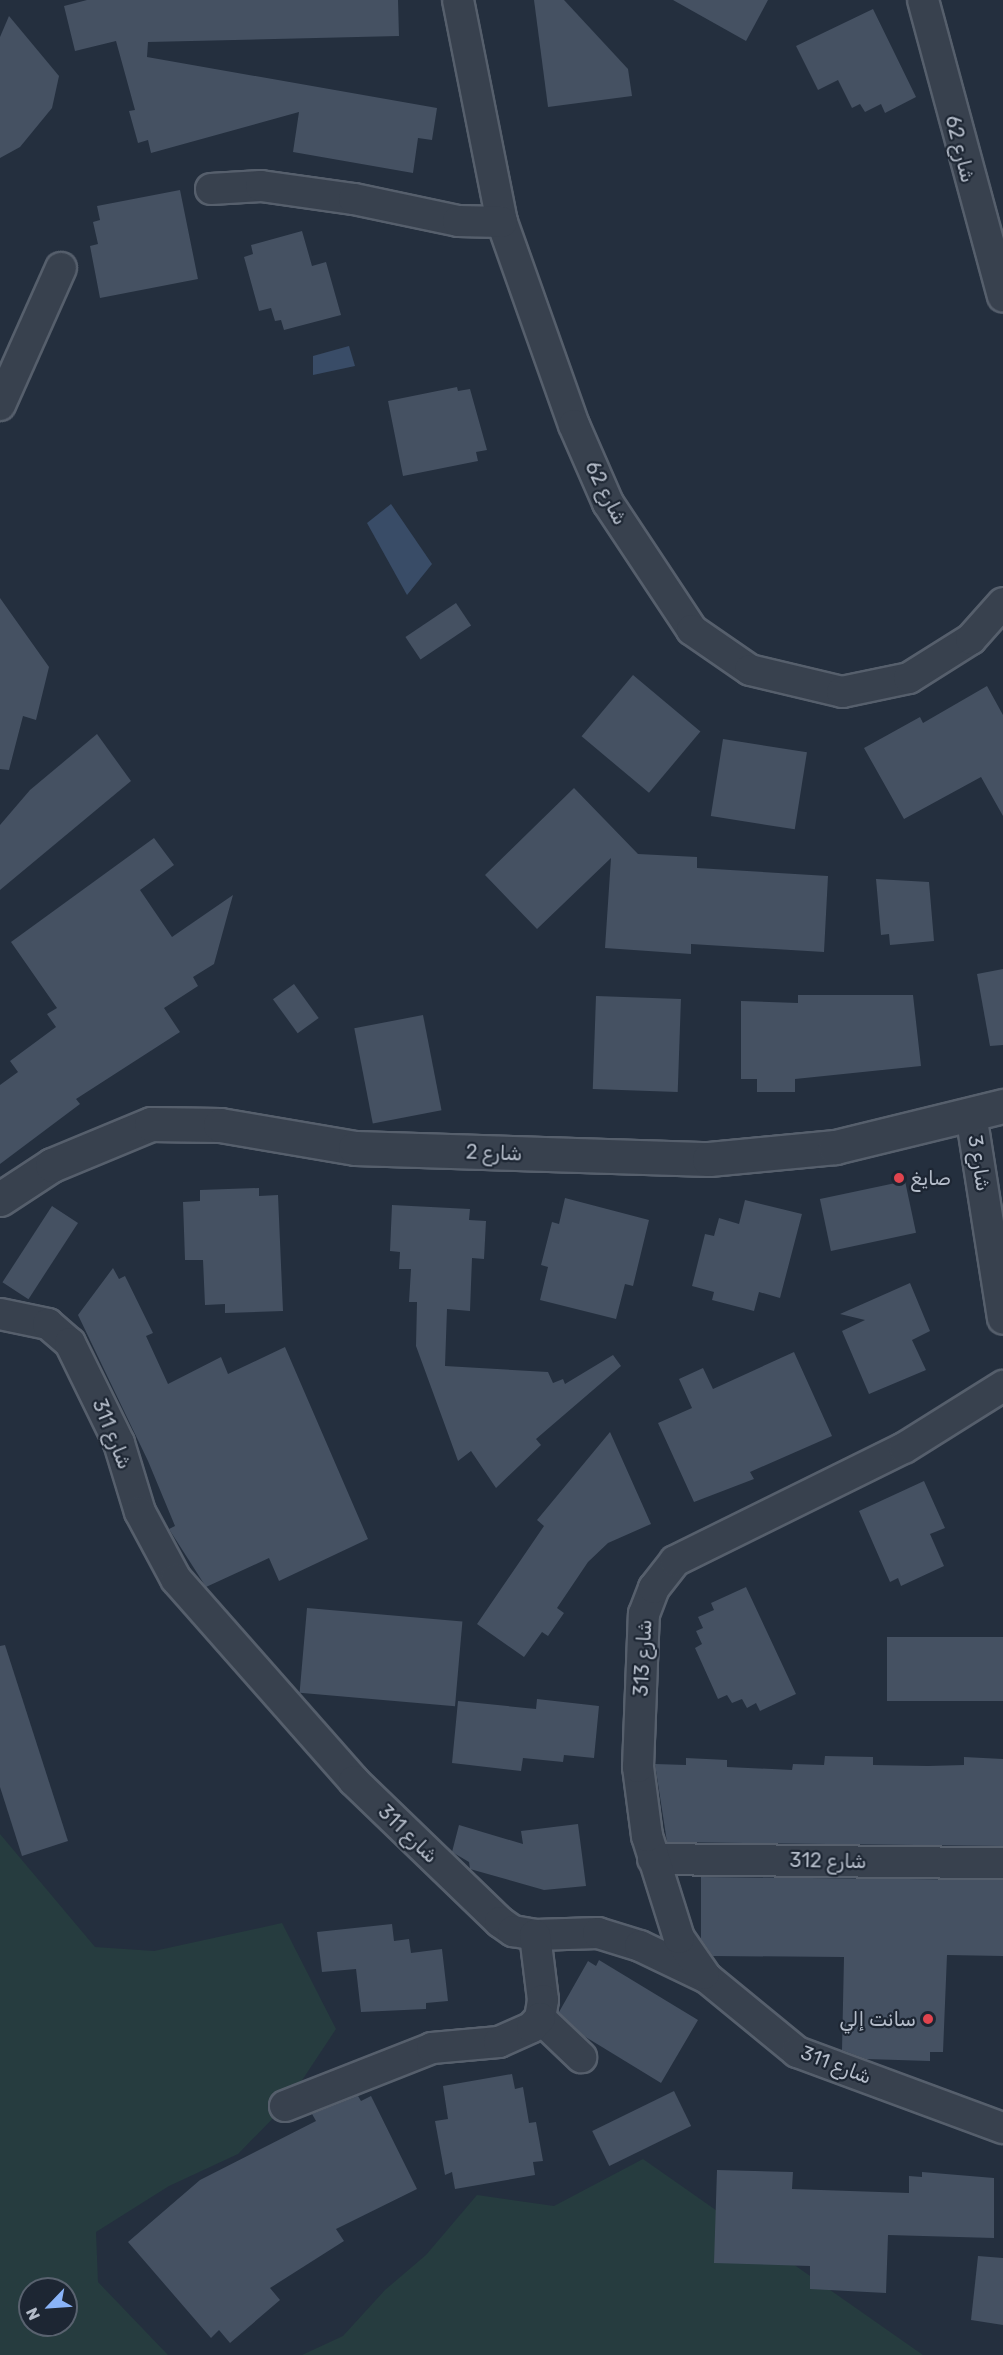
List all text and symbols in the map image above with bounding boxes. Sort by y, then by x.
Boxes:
street label: شارع 62 [940,113,980,185]
street label: شارع 62 [580,457,632,529]
street label: شارع 3 [963,1133,995,1193]
street label: شارع 2 [465,1140,523,1166]
place label: صايغ [911,1166,951,1190]
marker: صايغ [892,1171,906,1185]
street label: شارع 311 [87,1395,137,1473]
street label: شارع 313 [629,1619,657,1697]
street label: شارع 311 [373,1800,443,1868]
street label: شارع 312 [789,1848,867,1874]
place label: سانت إلي [839,2007,916,2031]
marker: سانت إلي [921,2012,935,2026]
street label: شارع 311 [797,2041,875,2089]
north arrow [18,2277,78,2337]
text: N [22,2305,44,2323]

